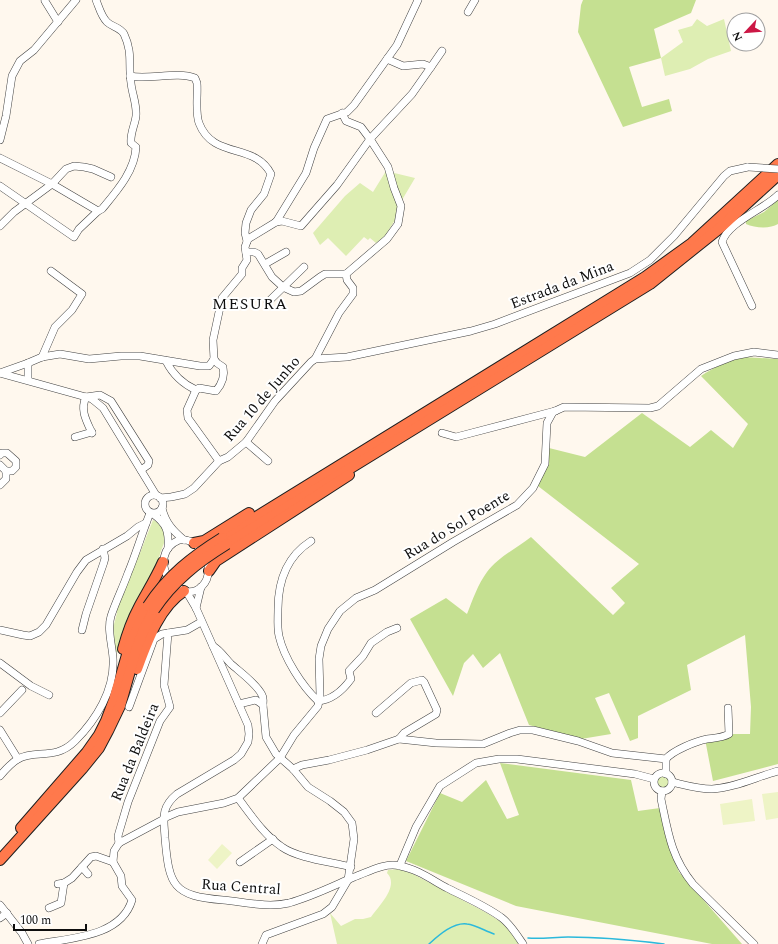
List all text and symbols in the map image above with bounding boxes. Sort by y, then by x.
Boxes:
north arrow [726,12,766,52]
text: N [728,28,747,44]
street label: Estrada da Mina [507,254,618,315]
district label: MESURA [212,292,288,316]
street label: Rua 10 de Junho [218,351,306,447]
street label: Rua do Sol Poente [400,484,514,566]
street label: Rua da Baldeira [105,699,165,805]
street label: Rua Central [201,873,281,901]
scale bar [14,906,86,932]
text: 100 m [20,911,51,930]

